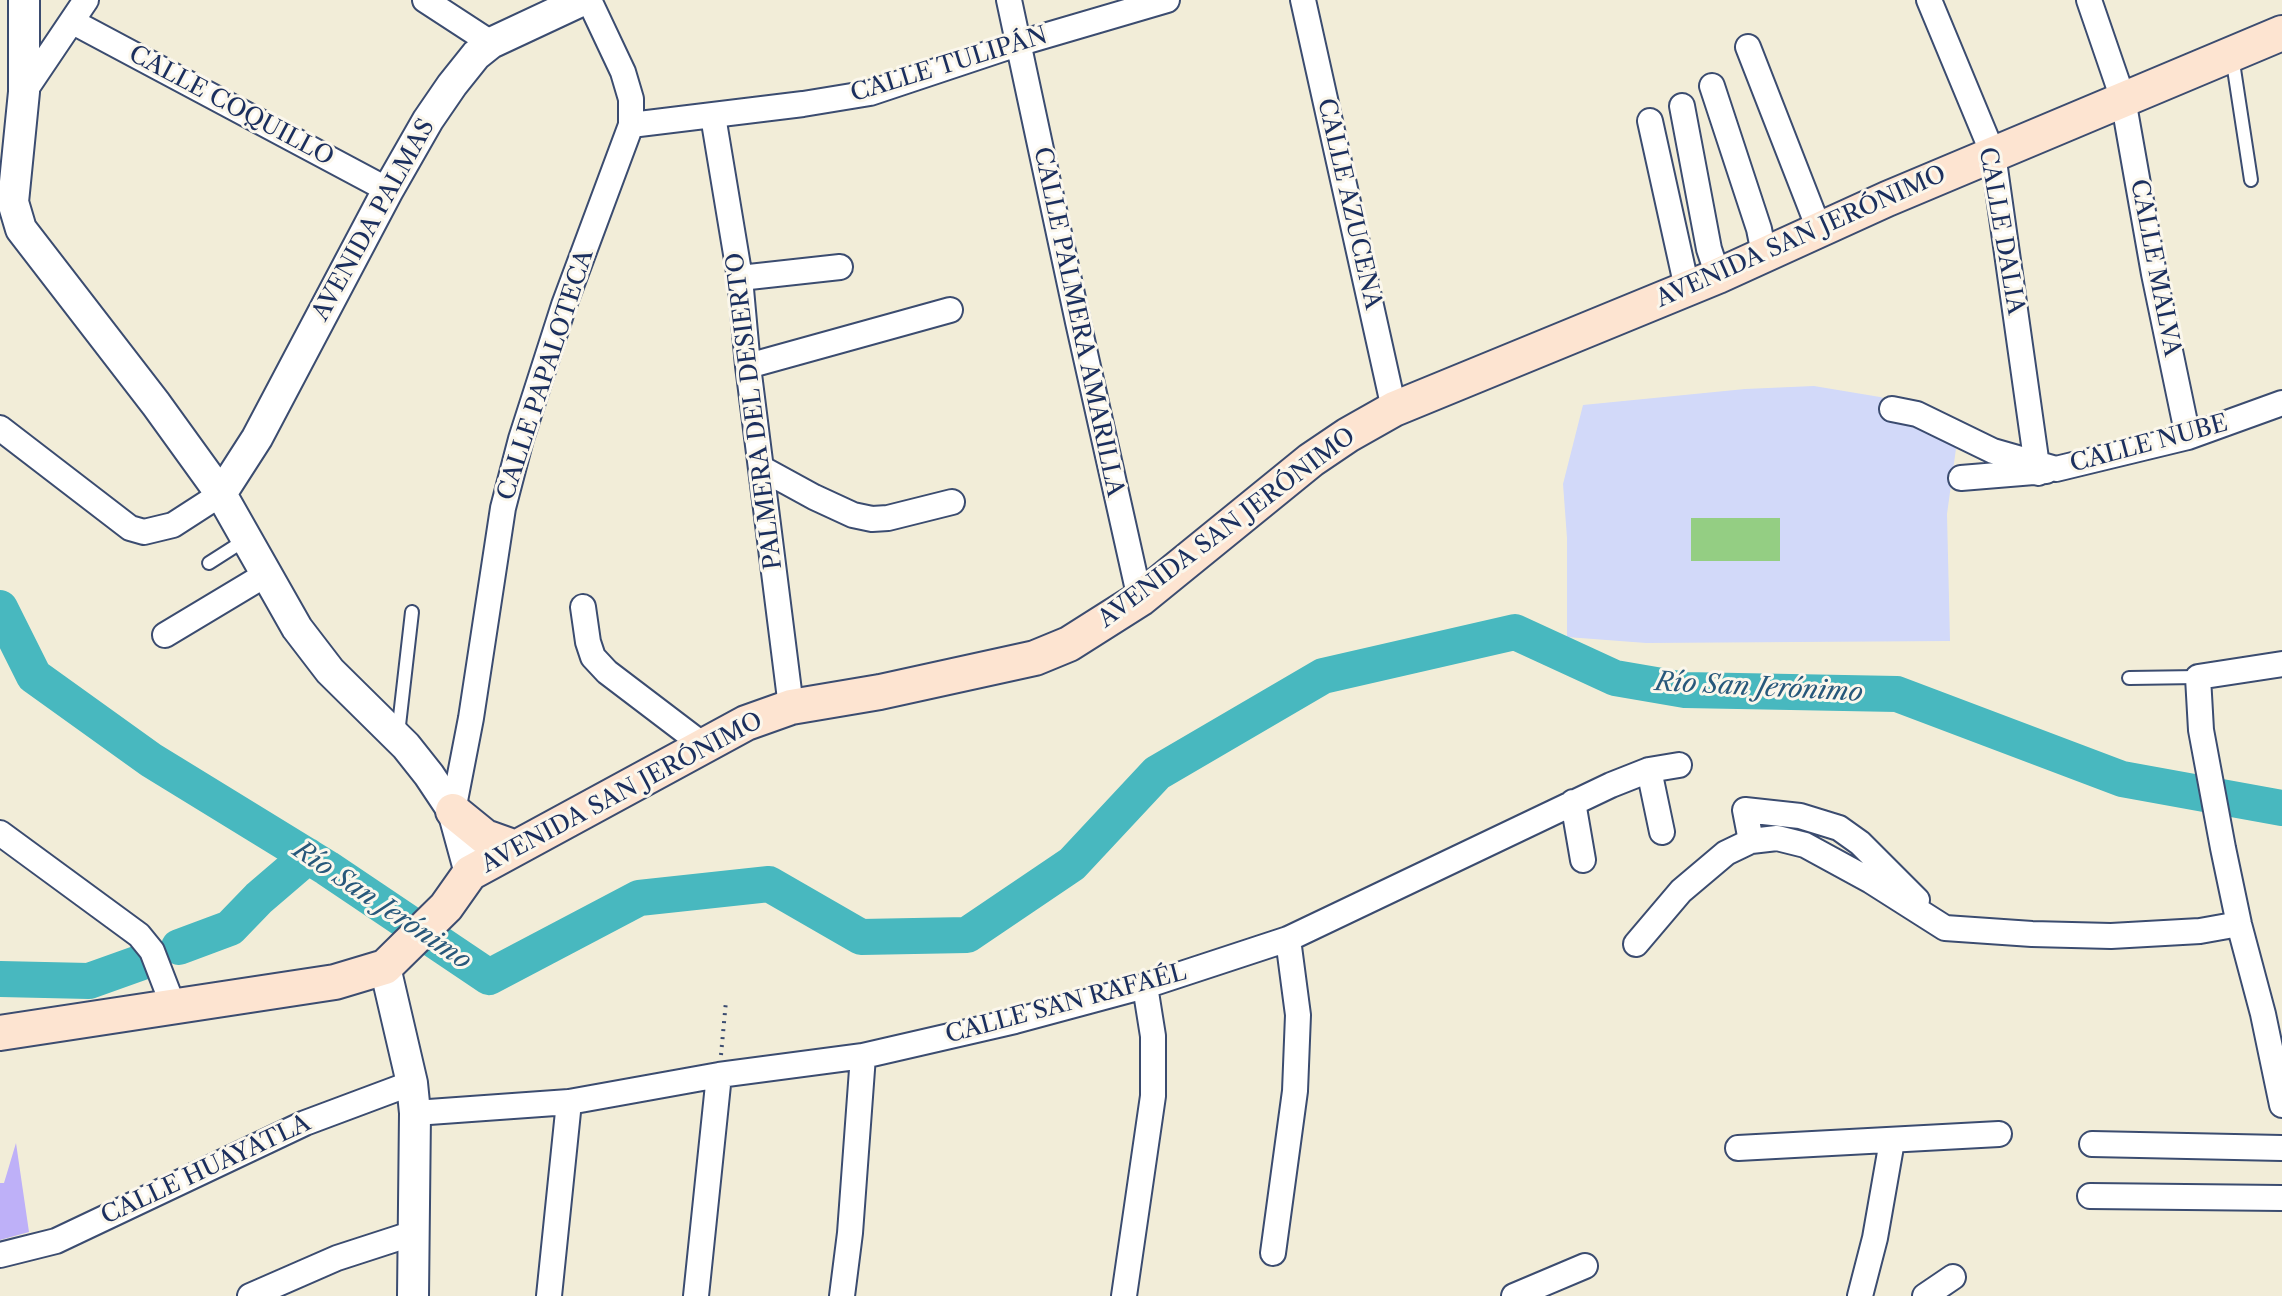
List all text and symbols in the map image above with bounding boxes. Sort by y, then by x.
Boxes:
street label: CALLE TULIPÁN [847,21,1051,109]
street label: CALLE COQUILLO [124,40,338,172]
street label: CALLE AZUCENA [1311,96,1387,312]
street label: AVENIDA PALMAS [307,114,441,326]
street label: CALLE PALMERA AMARILLA [1027,144,1129,500]
street label: CALLE DALIA [1972,145,2030,317]
street label: AVENIDA SAN JERÓNIMO [1652,160,1950,314]
street label: CALLE MALVA [2124,177,2186,359]
street label: CALLE PAPALOTECA [492,246,600,504]
street label: PALMERA DEL DESIERTO [721,251,789,571]
street label: CALLE NUBE [2067,409,2231,479]
street label: AVENIDA SAN JERÓNIMO [1093,422,1361,634]
water label: Río San Jerónimo [1654,667,1864,709]
street label: AVENIDA SAN JERÓNIMO [476,706,768,880]
water label: Río San Jerónimo [287,835,477,977]
street label: CALLE SAN RAFAÉL [942,958,1190,1050]
street label: CALLE HUAYATLA [97,1109,315,1231]

